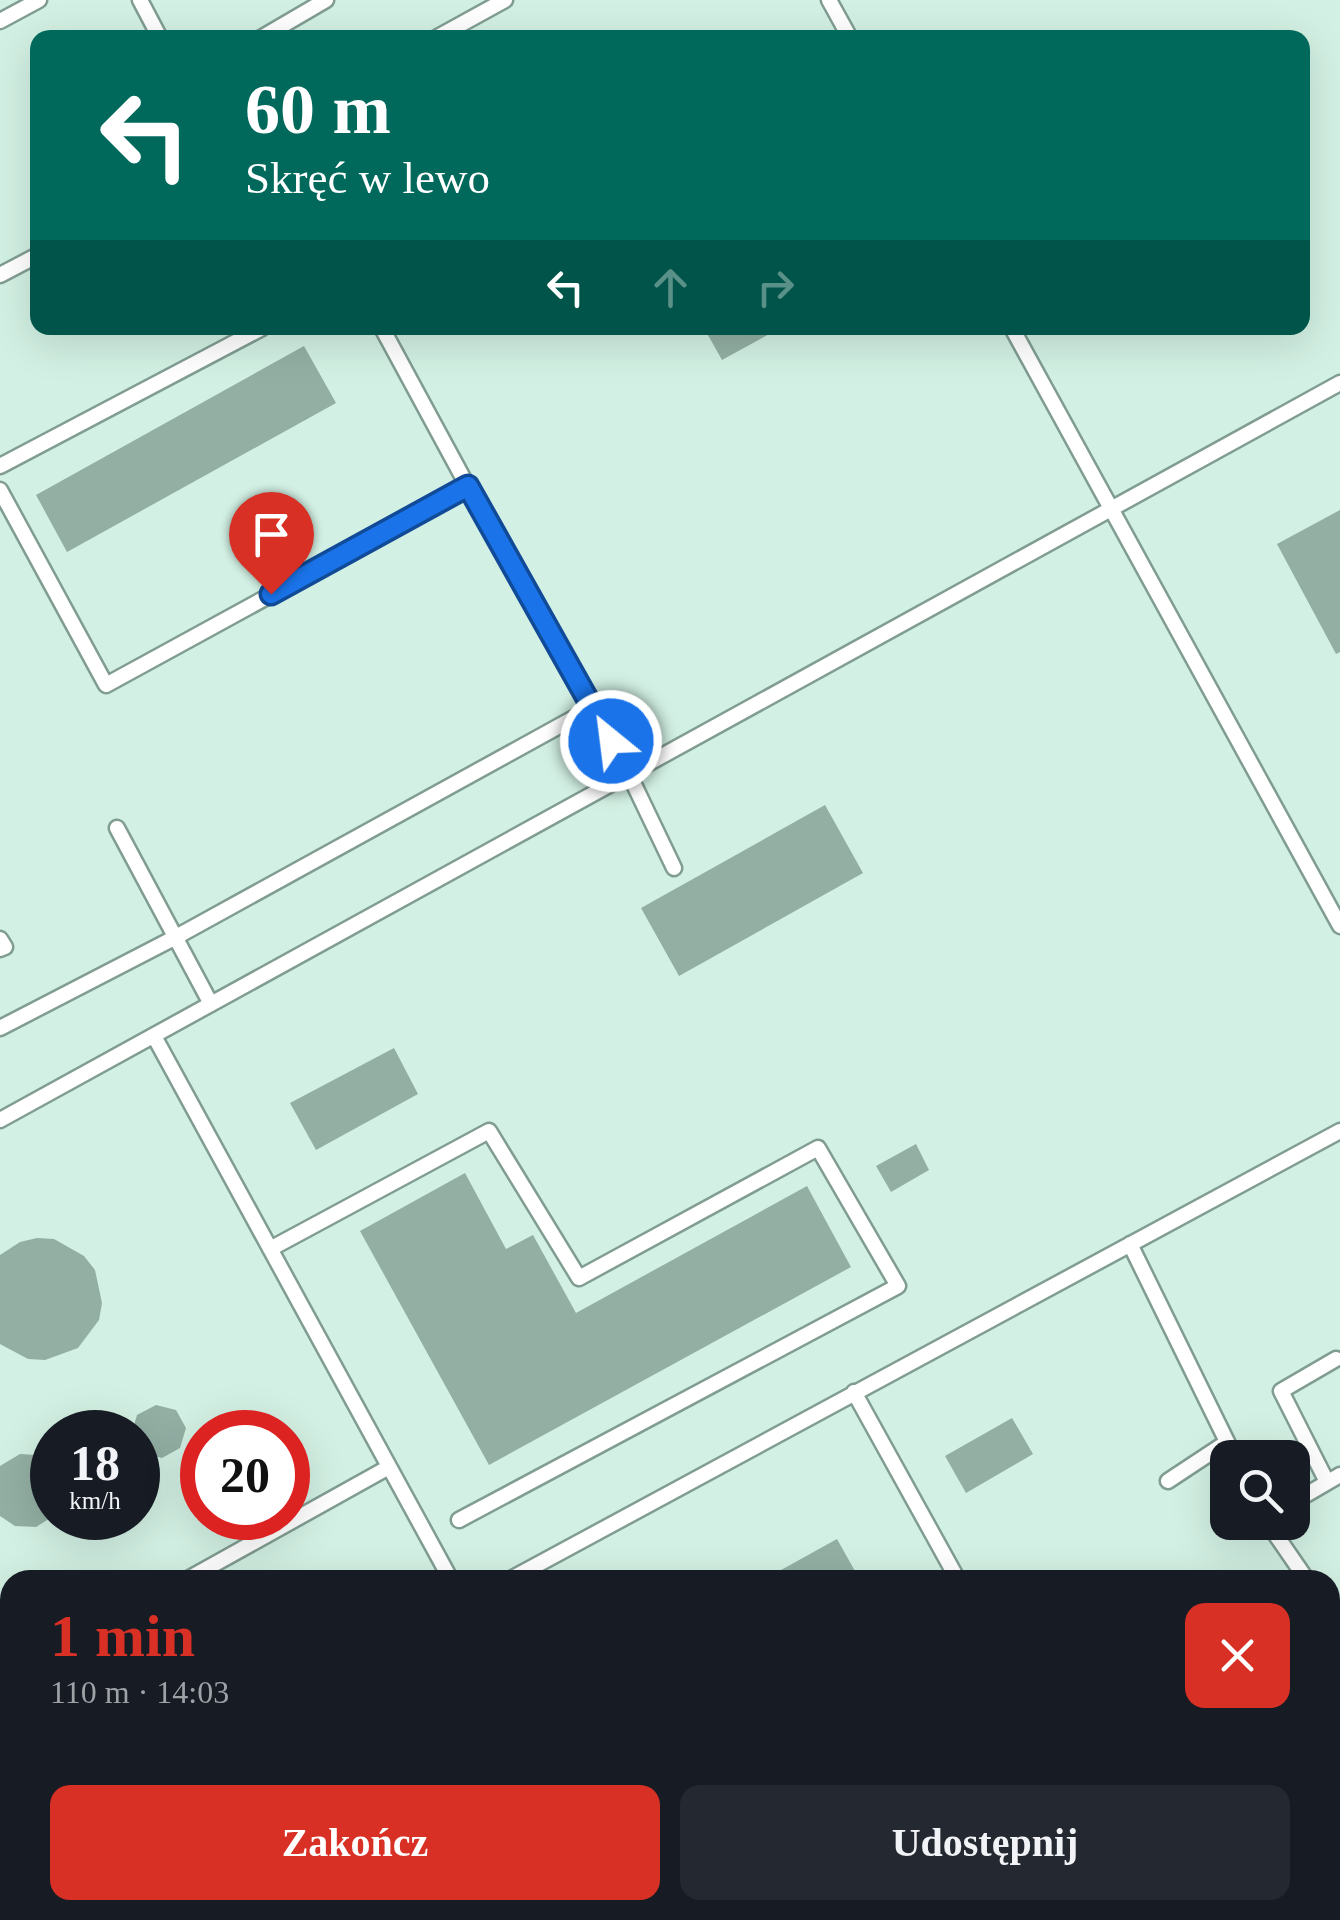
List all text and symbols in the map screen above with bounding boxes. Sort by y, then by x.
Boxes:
icon: left [80,70,210,200]
text: 60 m [245,71,391,148]
text: Skręć w lewo [245,153,490,203]
icon: left [538,260,593,315]
icon: ahead [643,260,698,315]
icon: right [748,260,803,315]
pin [229,492,314,595]
icon: arrive [244,507,299,562]
position arrow [559,689,663,793]
speed limit sign: 20 [180,1410,310,1540]
text: 18 [70,1435,120,1491]
map controls [1210,1440,1310,1540]
button: search [1210,1440,1310,1540]
text: km/h [69,1487,121,1514]
text: 1 min [50,1603,195,1669]
button: close [1185,1603,1290,1708]
text: 110 m · 14:03 [50,1674,229,1710]
button: Zakończ [50,1785,660,1900]
button: Udostępnij [680,1785,1290,1900]

